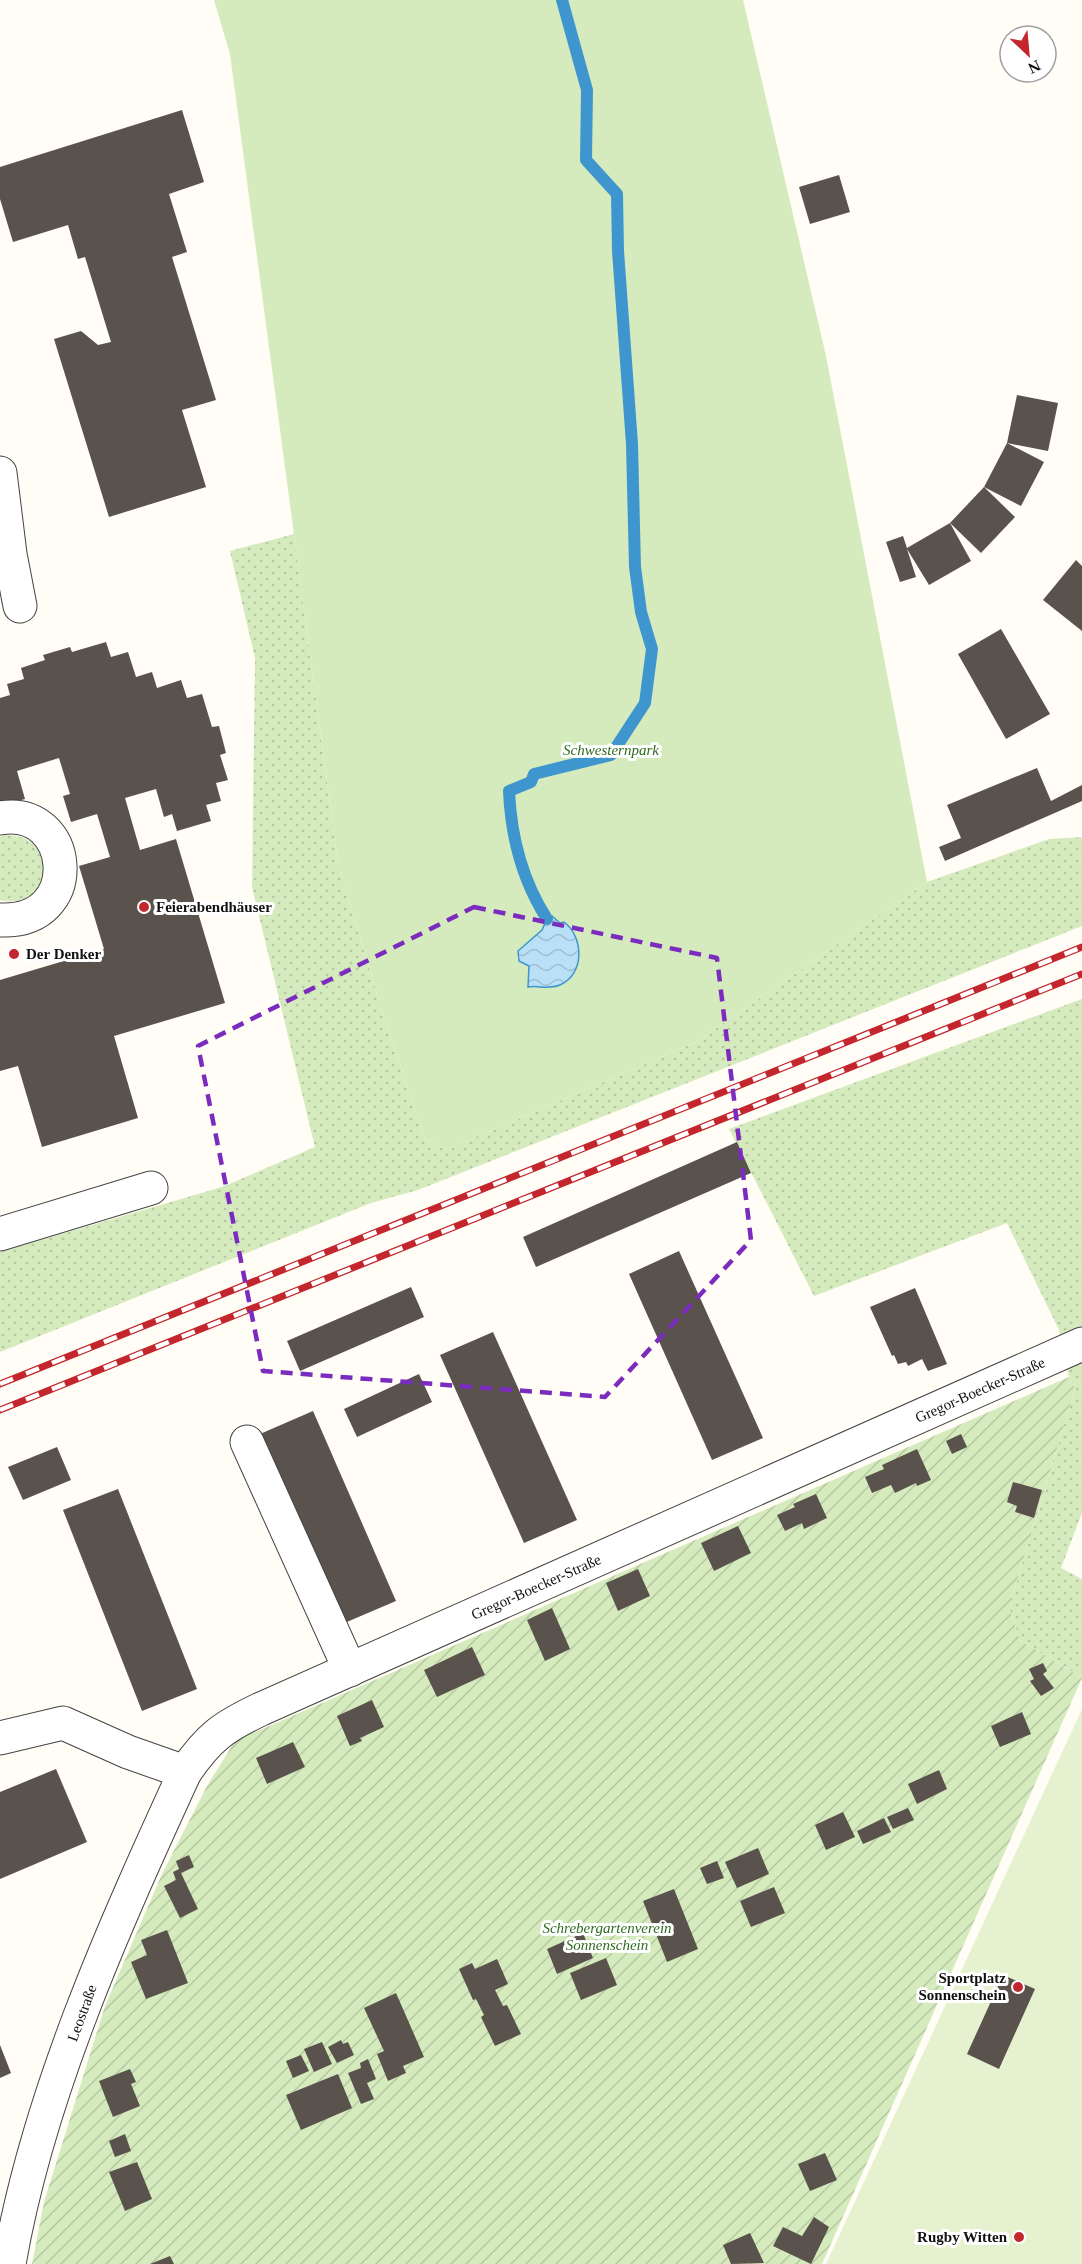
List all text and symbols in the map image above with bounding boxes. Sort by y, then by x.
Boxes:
north arrow [998,24,1058,84]
text: N [1025,57,1043,77]
park label: Schwesternpark [563,742,659,758]
place label: Feierabendhäuser [156,899,272,915]
marker: Feierabendhäuser [137,900,151,914]
place label: Der Denker [26,946,101,962]
marker: Der Denker [7,947,21,961]
street label: Gregor-Boecker-Straße [913,1354,1048,1426]
street label: Gregor-Boecker-Straße [469,1551,604,1623]
park label: Schrebergartenverein Sonnenschein [542,1920,672,1953]
place label: Sportplatz Sonnenschein [918,1970,1007,2003]
marker: Sportplatz Sonnenschein [1011,1980,1025,1994]
street label: Leostraße [64,1982,100,2044]
place label: Rugby Witten [917,2229,1008,2245]
marker: Rugby Witten [1012,2230,1026,2244]

